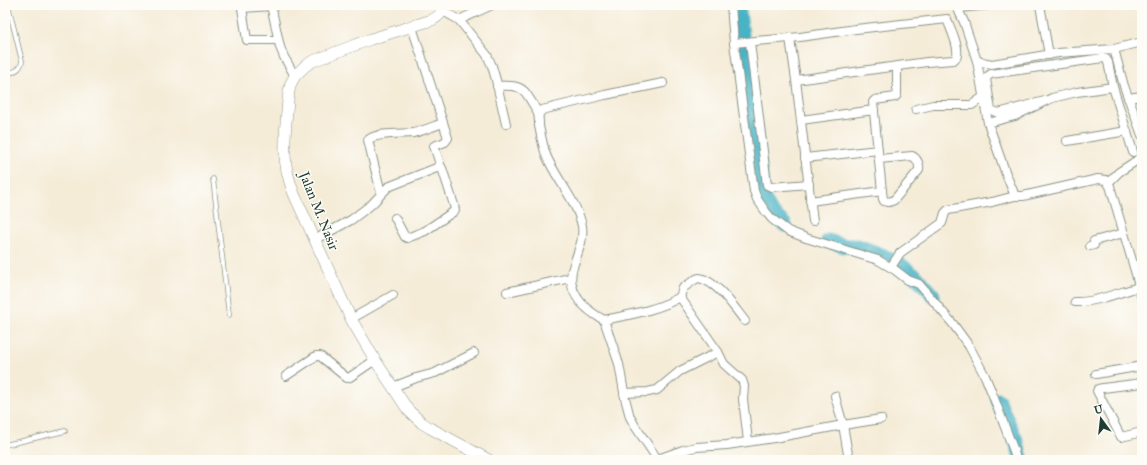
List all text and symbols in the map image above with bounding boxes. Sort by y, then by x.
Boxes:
street label: Jalan M. Nasir [294,167,343,254]
north arrow [1081,399,1121,439]
text: U [1093,402,1105,417]

